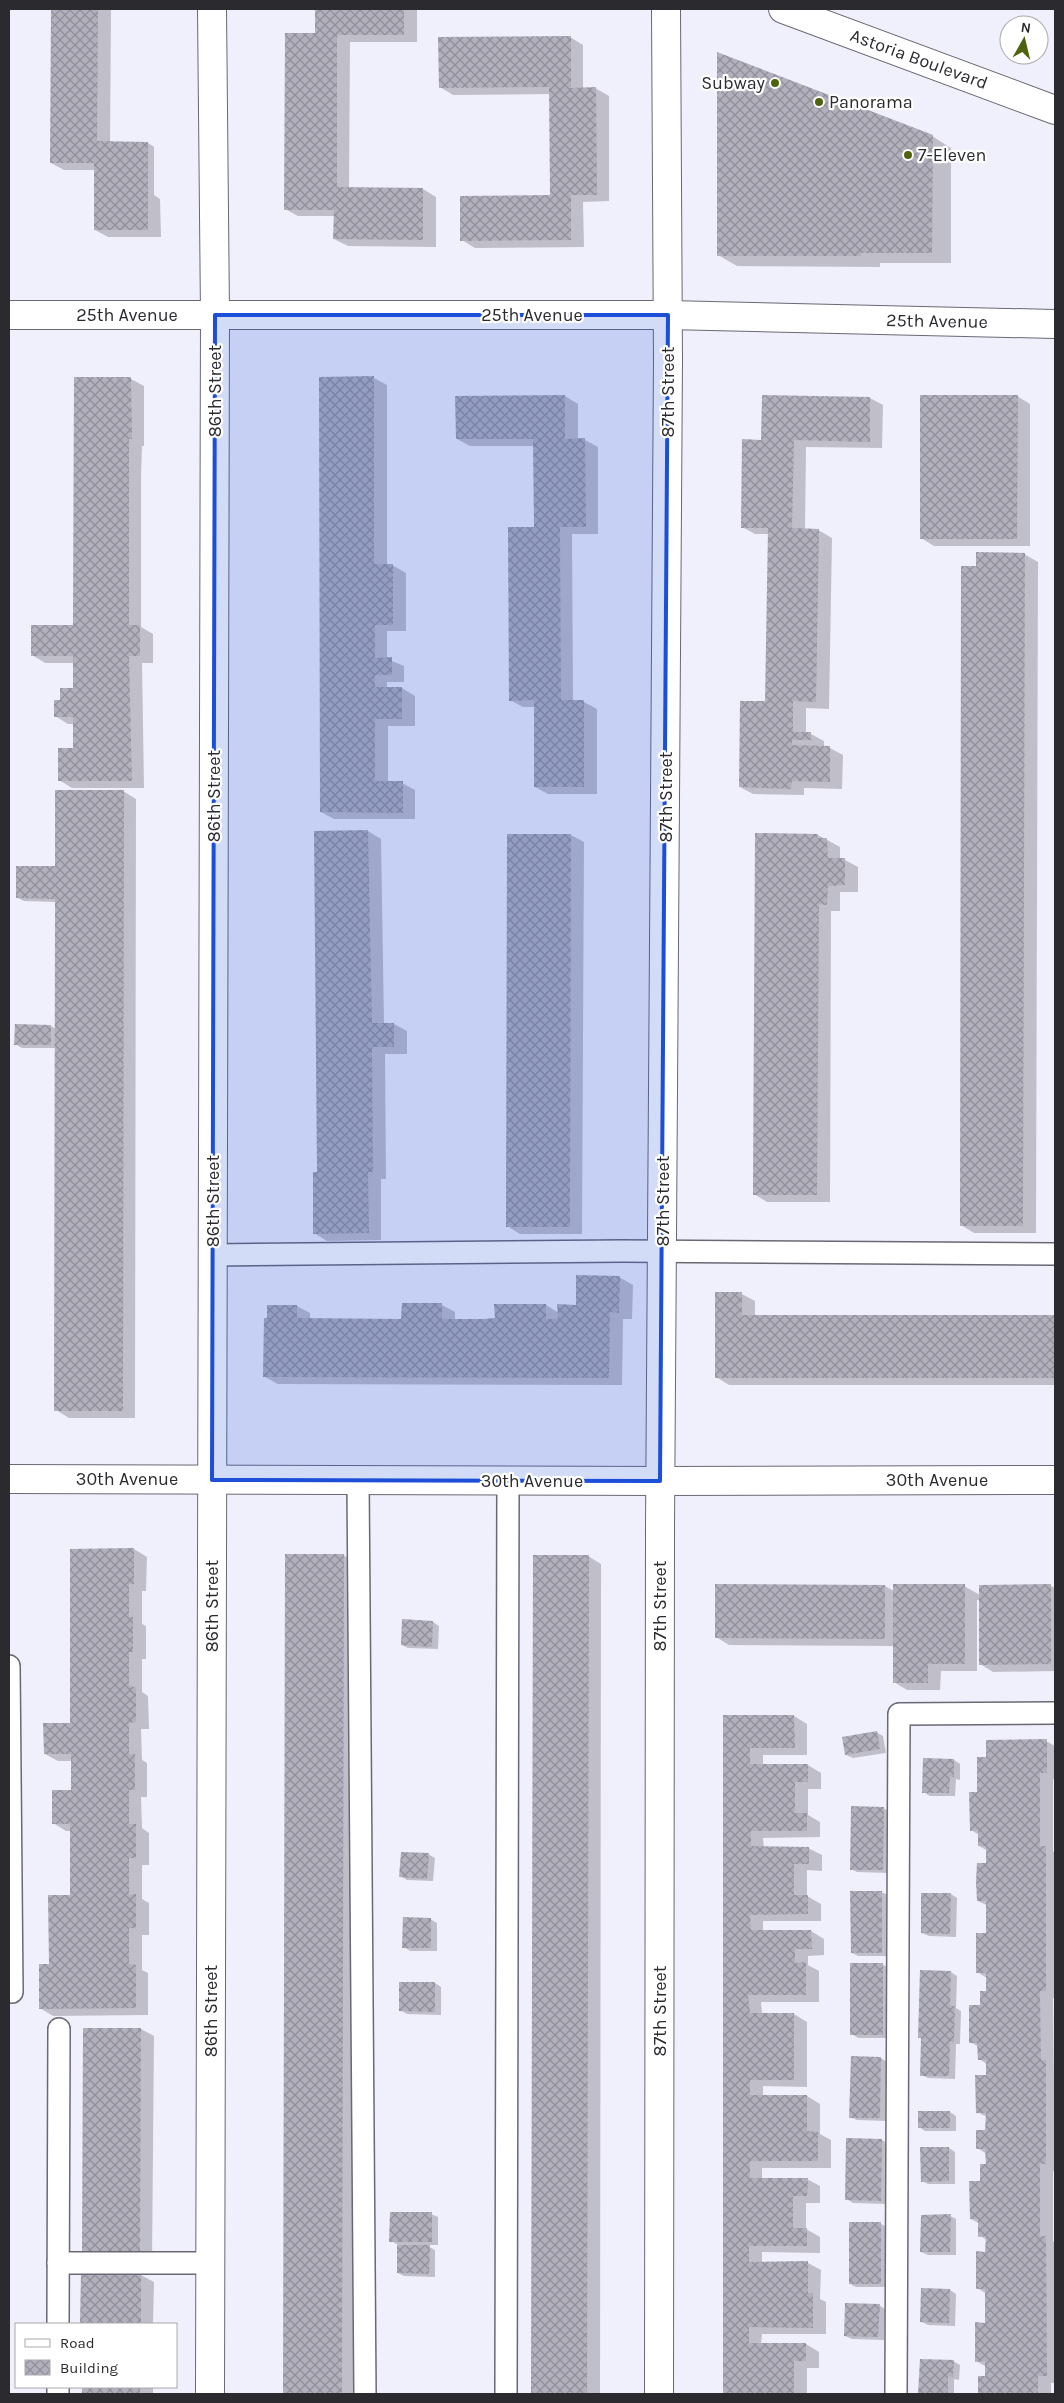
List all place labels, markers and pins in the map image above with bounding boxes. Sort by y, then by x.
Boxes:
place label: Subway [701,72,766,94]
marker: Subway [769,77,781,89]
place label: Panorama [829,91,913,113]
marker: Panorama [813,96,825,108]
place label: 7-Eleven [918,144,986,166]
marker: 7-Eleven [902,149,914,161]

